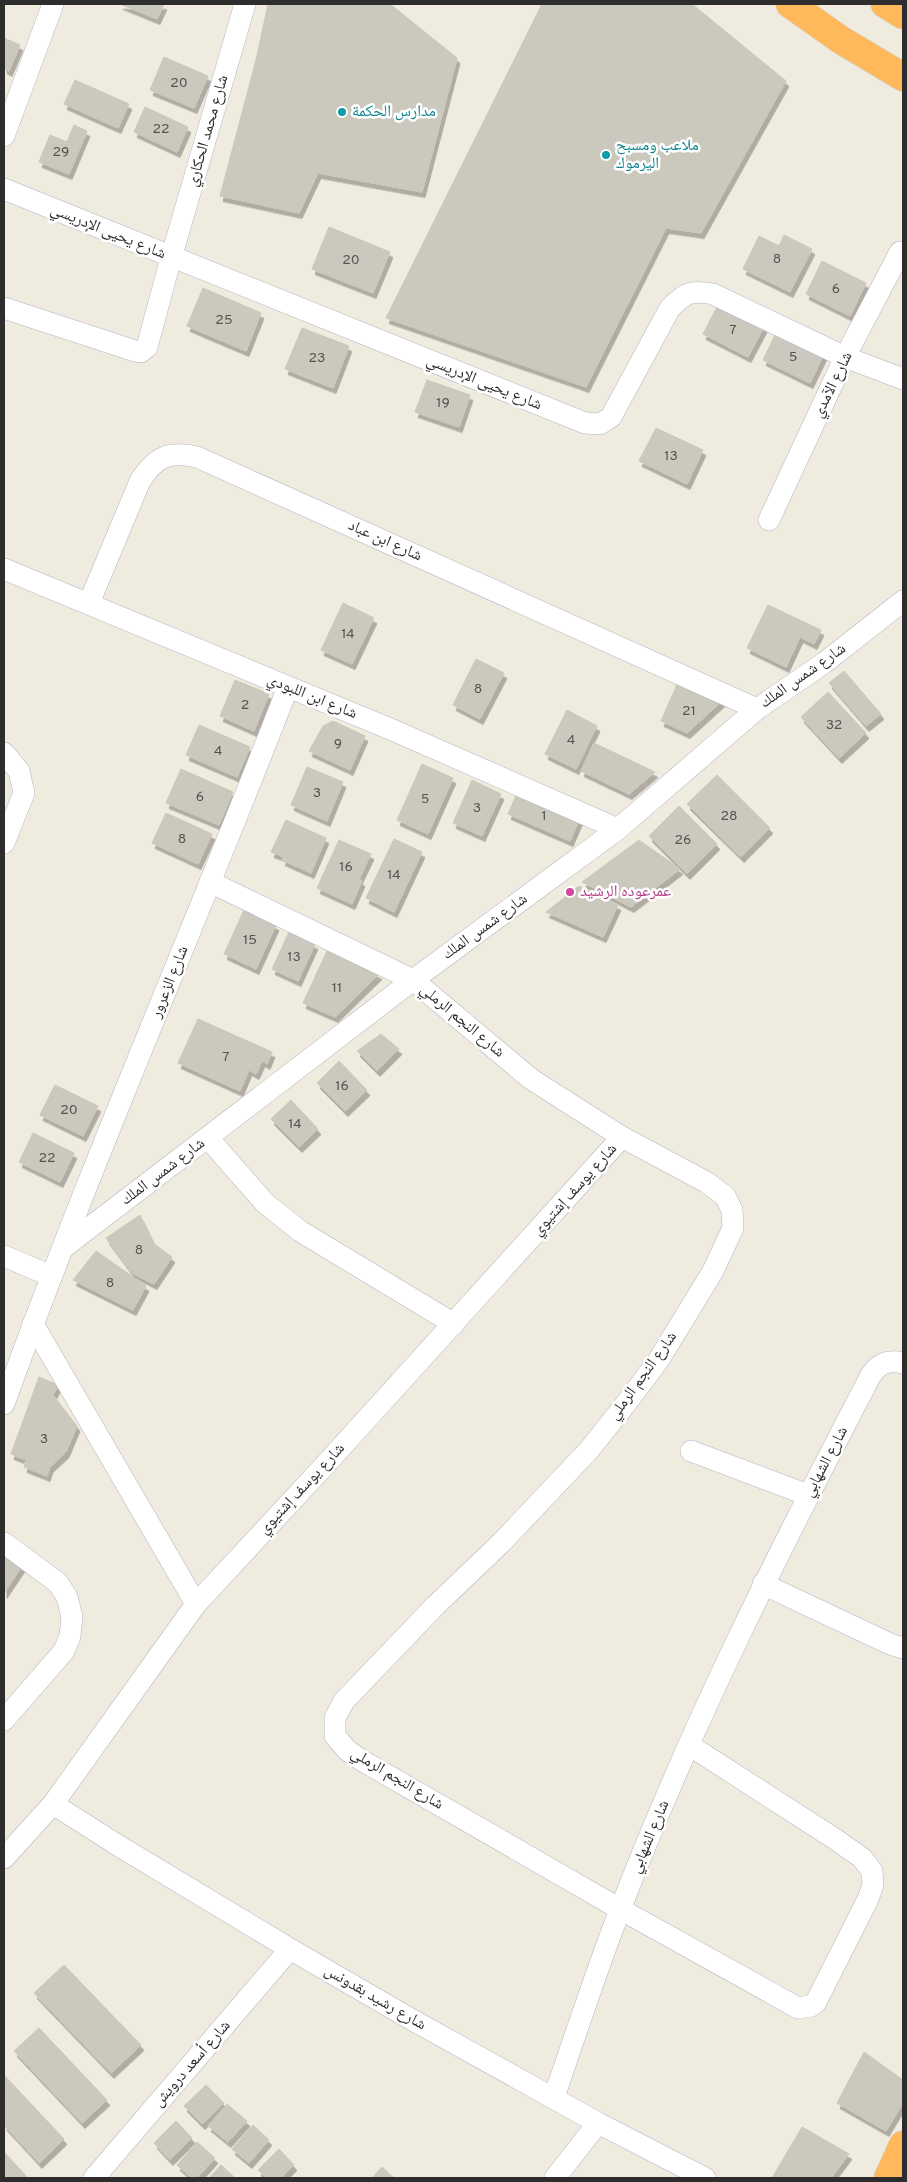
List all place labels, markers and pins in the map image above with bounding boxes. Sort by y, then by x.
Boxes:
place label: مدارس الحكمة [352,102,436,122]
marker: مدارس الحكمة [336,106,348,118]
place label: ملاعب ومسبح اليرموك [616,136,699,174]
marker: ملاعب ومسبح اليرموك [600,149,612,161]
place label: عمرعوده الرشيد [580,882,671,902]
marker: عمرعوده الرشيد [564,886,576,898]

